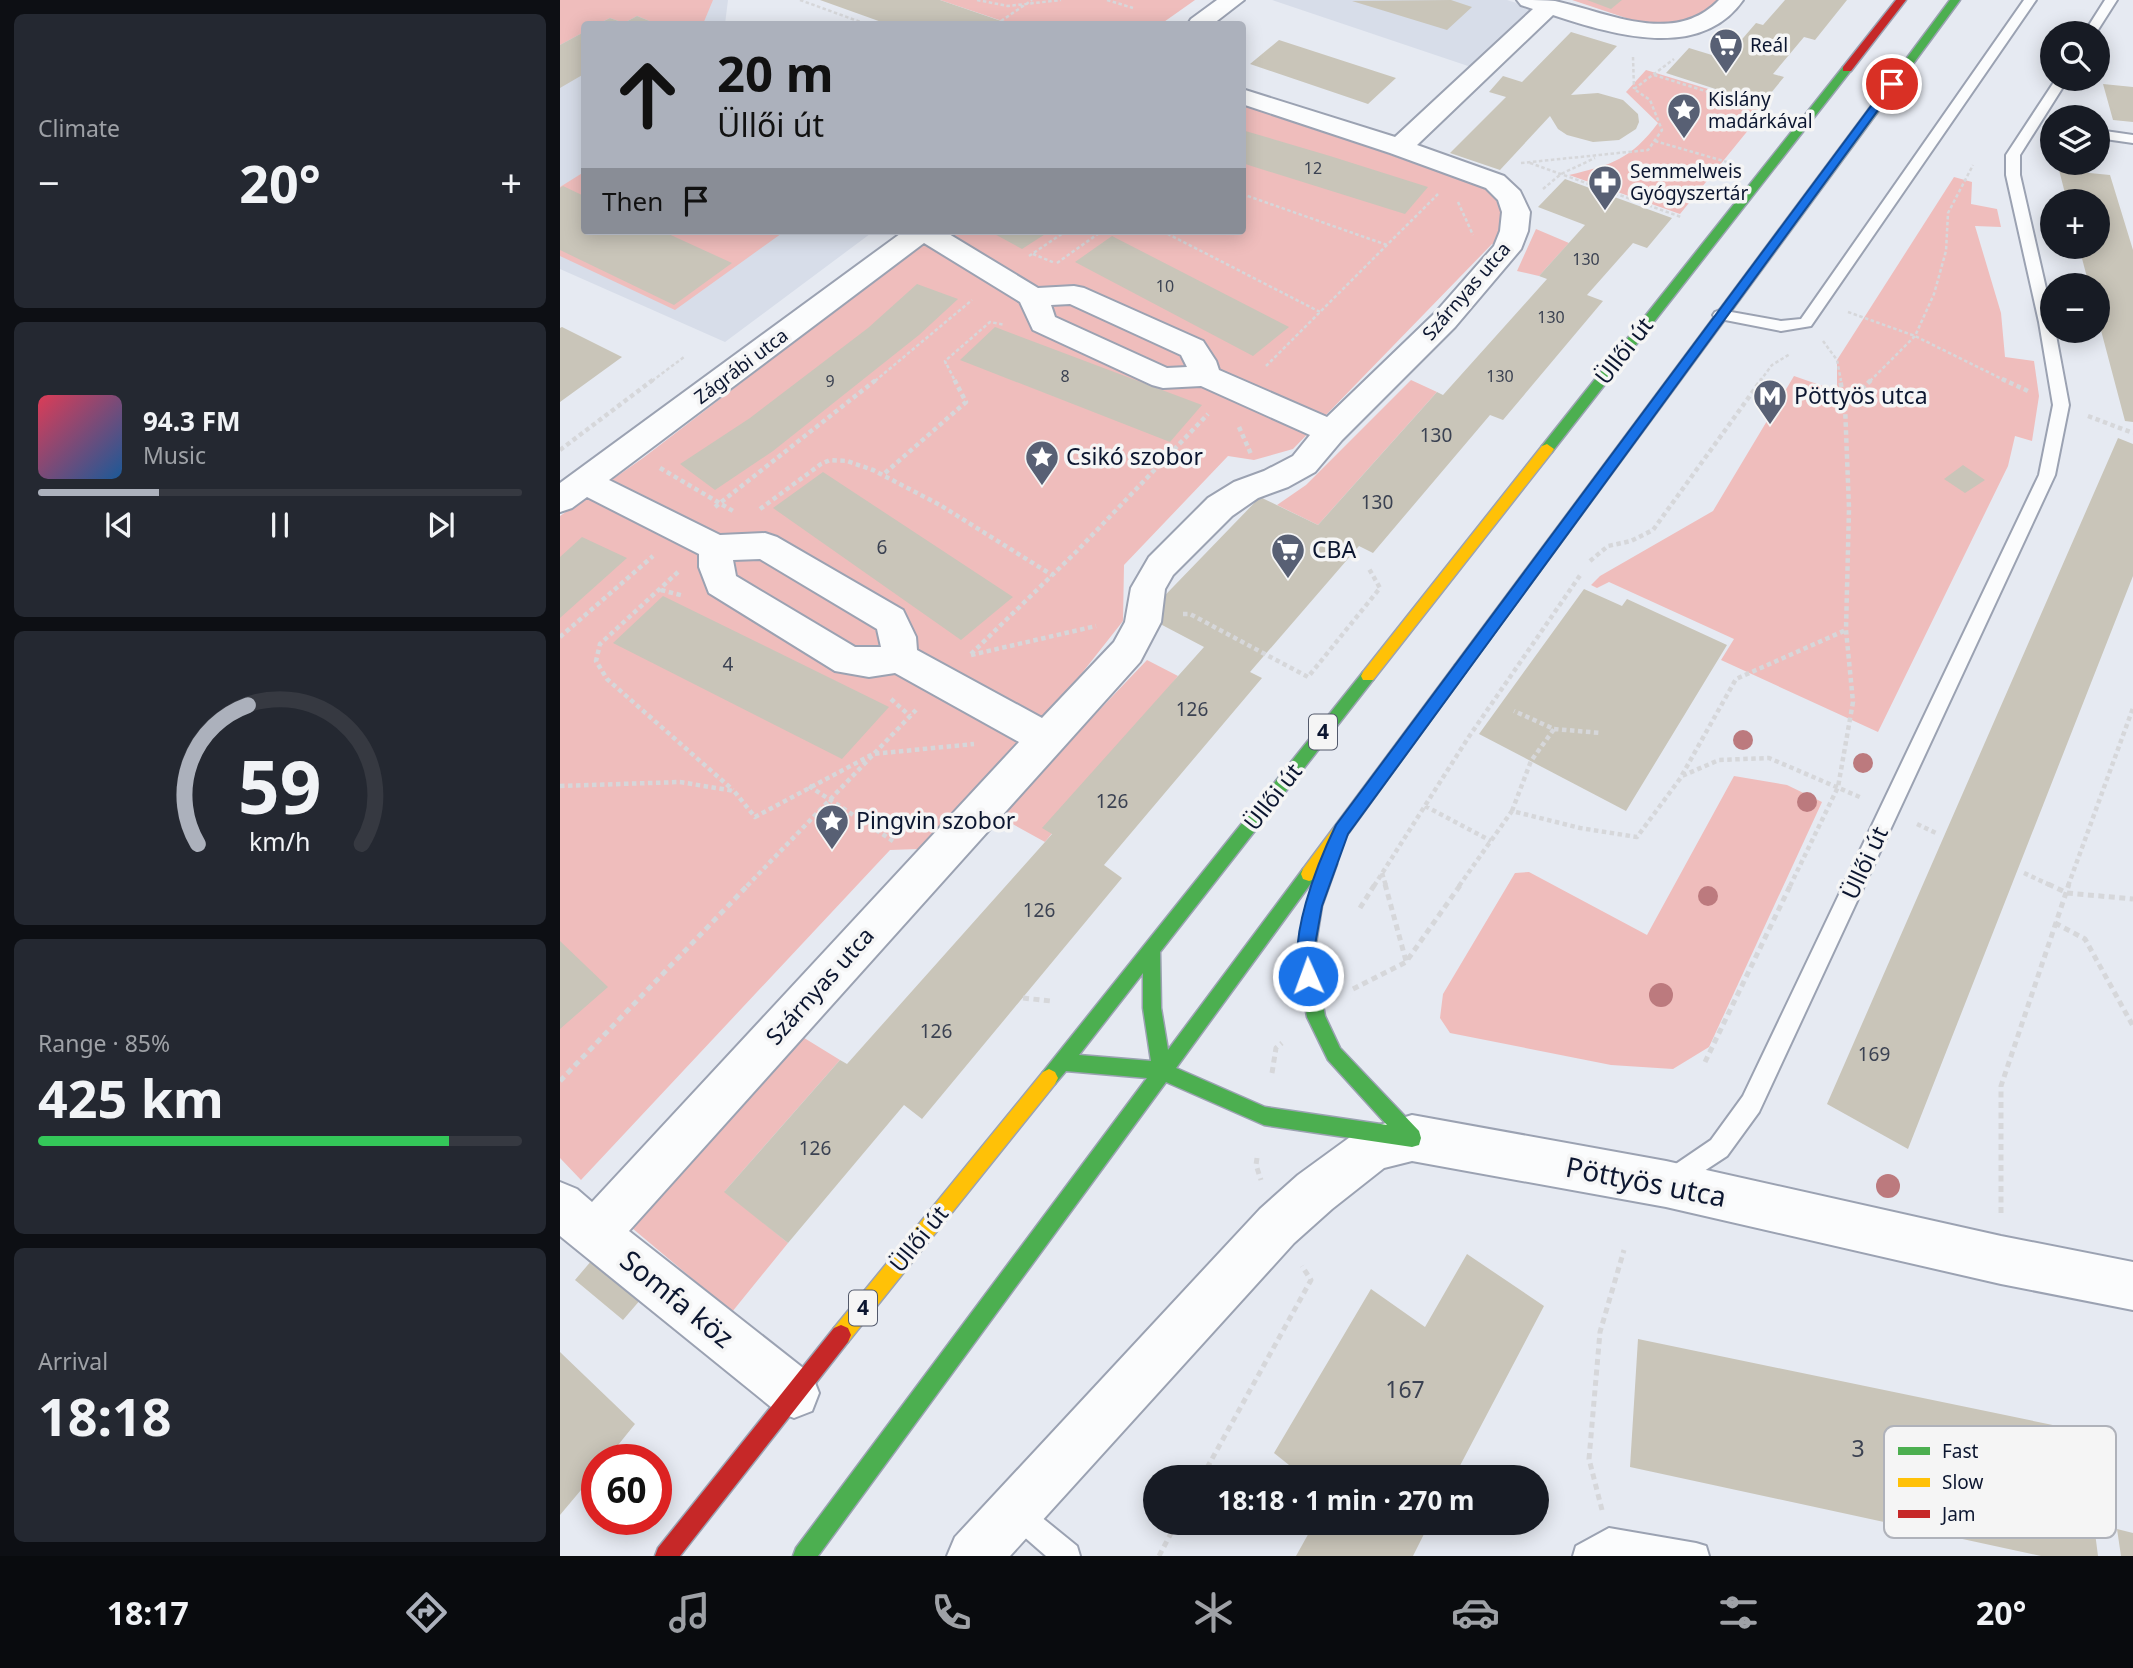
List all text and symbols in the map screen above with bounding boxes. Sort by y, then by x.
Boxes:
map controls [2040,21,2110,343]
button: search [2040,21,2110,91]
supermarket icon: Reál [1707,26,1745,75]
place label: Reál [1750,32,1788,58]
text: 20 m [717,40,834,106]
icon: ahead [602,49,693,140]
pin [1862,54,1922,114]
icon: arrive [1873,65,1911,103]
place label: Kislány madárkával [1708,86,1813,134]
place icon: Kislány madárkával [1665,91,1703,140]
text: Üllői út [717,103,824,146]
button: layers [2040,105,2110,175]
text: Climate [38,112,120,144]
text: 20° [239,147,321,218]
text: − [38,156,60,208]
text: + [500,156,522,208]
house number: 12 [1304,157,1322,179]
place label: Semmelweis Gyógyszertár [1630,158,1749,206]
pharmacy icon: Semmelweis Gyógyszertár [1586,163,1624,212]
icon: arrive [677,182,715,220]
text: Then [602,183,663,219]
button: + [2040,189,2110,259]
street label: Szárnyas utca [1416,236,1516,346]
house number: 130 [1572,248,1600,270]
button: − [2040,273,2110,343]
house number: 10 [1156,275,1174,297]
house number: 130 [1537,306,1565,328]
street label: Üllői út [1587,310,1660,391]
street label: Zágrábi utca [689,322,793,410]
house number: 8 [1060,365,1070,387]
house number: 130 [1486,365,1514,387]
house number: 9 [825,370,835,392]
metro station icon: Pöttyös utca [1751,377,1789,426]
place label: Pöttyös utca [1794,379,1928,411]
text: 94.3 FM [143,403,240,439]
house number: 130 [1420,422,1452,448]
place icon: Csikó szobor [1023,438,1061,487]
text: Music [143,439,206,471]
place label: Csikó szobor [1066,440,1203,472]
house number: 130 [1361,489,1393,515]
icon: previous [100,506,138,544]
icon: pause [261,506,299,544]
icon: next [422,506,460,544]
supermarket icon: CBA [1269,531,1307,580]
place label: CBA [1312,533,1356,565]
house number: 6 [877,534,887,560]
house number: 4 [723,651,734,677]
house number: 126 [1176,696,1208,722]
road number: 4 [1309,714,1337,750]
text: 59 [238,736,322,835]
street label: Üllői út [1236,756,1309,837]
house number: 126 [1096,788,1128,814]
place icon: Pingvin szobor [813,802,851,851]
place label: Pingvin szobor [856,804,1016,836]
street label: Üllői út [1833,821,1895,904]
text: km/h [249,824,311,858]
house number: 126 [1023,897,1055,923]
street label: Szárnyas utca [758,920,881,1051]
position arrow [1271,939,1345,1013]
house number: 126 [920,1018,952,1044]
text: Range · 85% [38,1027,170,1059]
house number: 169 [1858,1041,1890,1067]
text: 425 km [38,1062,224,1133]
house number: 126 [799,1135,831,1161]
street label: Pöttyös utca [1563,1147,1730,1215]
street label: Üllői út [882,1198,955,1278]
street label: Somfa köz [613,1241,742,1356]
road number: 4 [849,1290,877,1326]
text: Arrival [38,1345,108,1377]
house number: 167 [1385,1373,1425,1405]
text: 18:18 [38,1380,172,1451]
legend [1884,1426,2116,1538]
house number: 3 [1851,1432,1865,1464]
text: Fast [1942,1438,1979,1464]
speed limit sign: 60 [581,1444,672,1535]
text: Slow [1942,1469,1983,1495]
text: 18:18 · 1 min · 270 m [1218,1482,1474,1518]
text: Jam [1940,1501,1976,1527]
icon: directions [402,1588,451,1637]
icon: music [665,1588,714,1637]
icon: phone [927,1588,976,1637]
icon: climate [1189,1588,1238,1637]
icon: car [1451,1588,1500,1637]
icon: filters [1714,1588,1763,1637]
text: 18:17 [107,1591,189,1634]
text: 20° [1976,1591,2026,1634]

